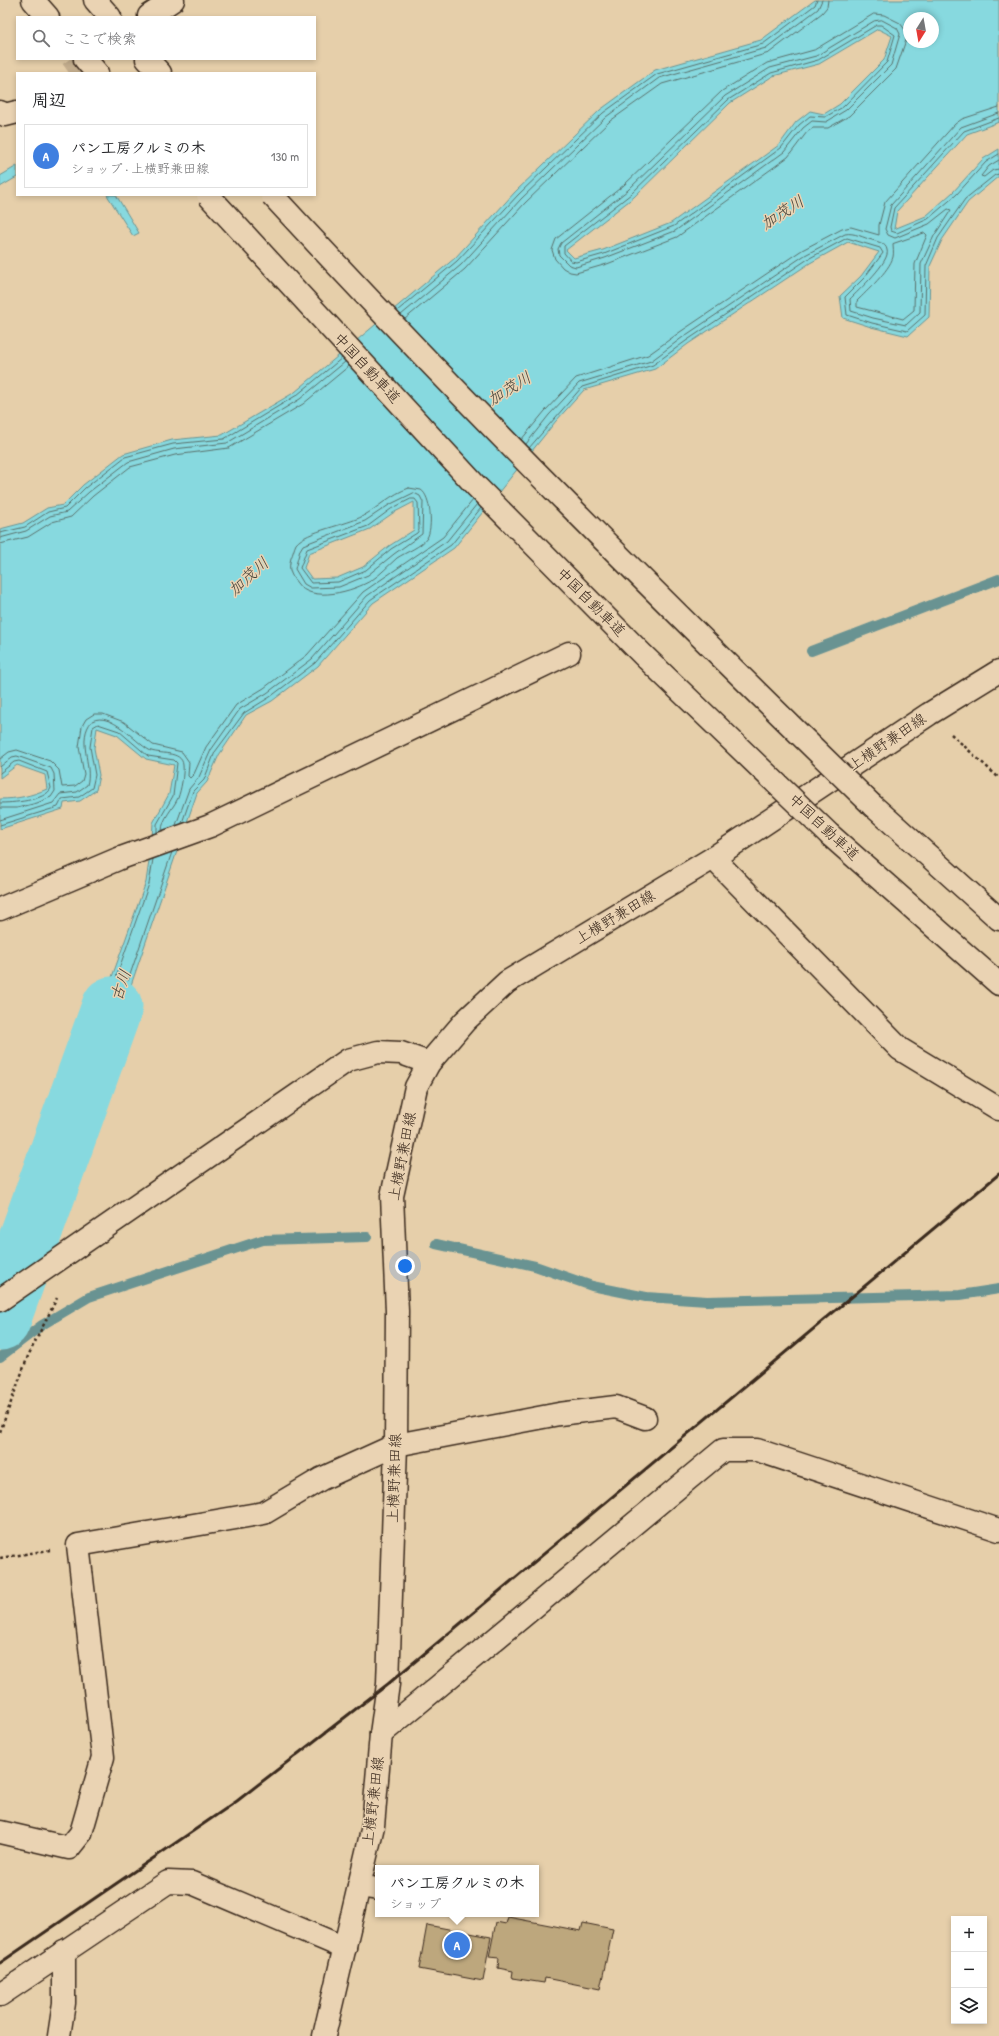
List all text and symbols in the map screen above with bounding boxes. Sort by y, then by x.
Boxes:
north arrow [903,12,939,48]
search box [16,16,316,60]
icon: search [30,27,52,49]
text: ここで検索 [62,28,137,49]
text: 周辺 [32,88,66,111]
text: パン工房クルミの木 [71,137,205,158]
text: A [43,147,49,165]
text: 130 m [271,147,299,165]
text: ショップ · 上横野兼田線 [71,159,209,177]
water label: 加茂川 [756,190,808,234]
street label: 中国自動車道 [329,328,406,408]
water label: 加茂川 [483,366,535,410]
water label: 加茂川 [223,552,273,600]
street label: 中国自動車道 [552,562,631,641]
street label: 上横野兼田線 [844,708,930,775]
street label: 中国自動車道 [784,788,864,865]
street label: 上横野兼田線 [571,884,659,949]
water label: 古川 [104,966,136,1004]
street label: 上横野兼田線 [383,1110,420,1202]
your location [395,1256,415,1276]
street label: 上横野兼田線 [381,1433,406,1523]
street label: 上横野兼田線 [357,1755,388,1847]
popup [375,1865,539,1917]
text: パン工房クルミの木 [390,1872,524,1893]
text: ショップ [390,1894,441,1912]
map controls [951,1916,987,2024]
button: + [951,1916,987,1952]
pin: A [444,1930,470,1960]
button: − [951,1952,987,1988]
button: layers [951,1988,987,2024]

